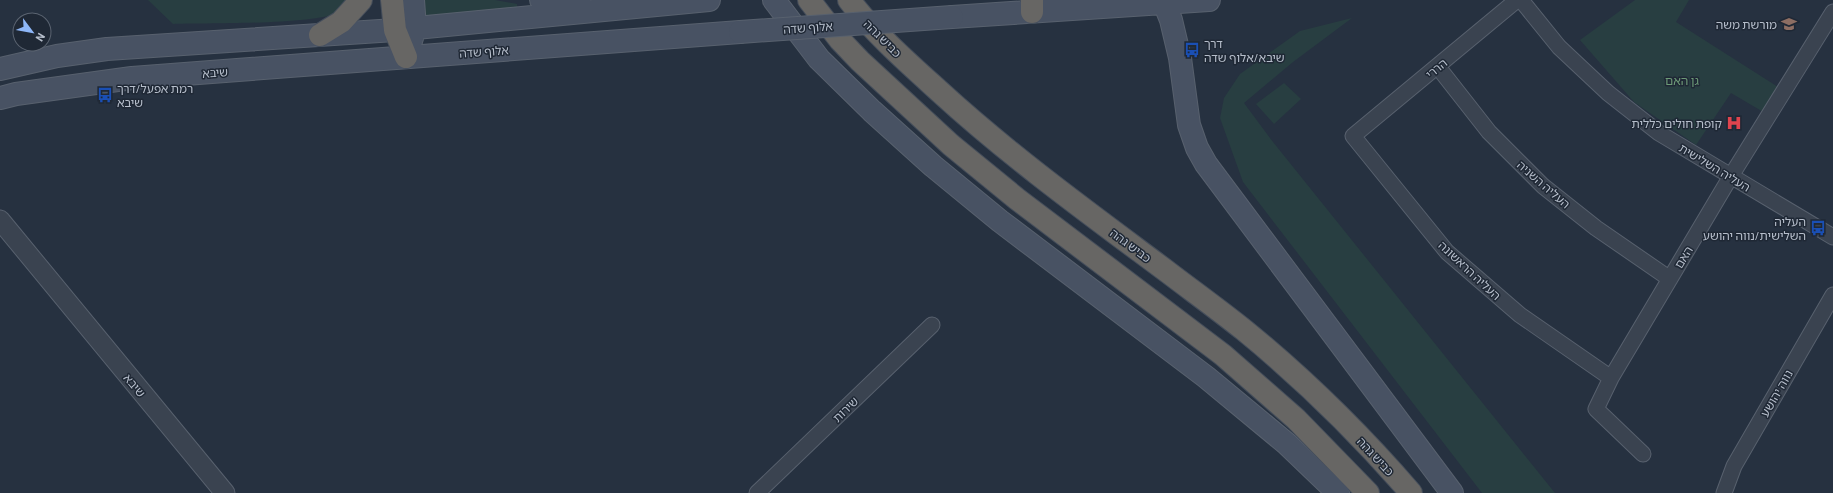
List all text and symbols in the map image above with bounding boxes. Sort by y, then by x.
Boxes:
north arrow [12,12,52,52]
school or university icon: מורשת משה [1780,15,1798,33]
street label: כביש גהה [861,16,905,60]
place label: מורשת משה [1716,17,1777,31]
street label: אלוף שדה [783,18,834,36]
text: N [33,31,48,44]
place label: דרך שיבא/אלוף שדה [1204,36,1285,64]
bus stop icon: דרך שיבא/אלוף שדה [1183,41,1201,59]
street label: אלוף שדה [459,42,510,60]
street label: הררי [1423,55,1449,81]
street label: שיבא [202,64,228,80]
park label: גן האם [1665,73,1700,87]
place label: רמת אפעל/דרך שיבא [117,81,193,109]
bus stop icon: רמת אפעל/דרך שיבא [96,86,114,104]
hospital icon: קופת חולים כללית [1725,114,1743,132]
place label: קופת חולים כללית [1631,116,1722,130]
street label: העליה השלישית [1677,140,1753,194]
street label: העליה השניה [1515,157,1573,211]
place label: העליה השלישית/נווה יהושע [1703,214,1806,242]
bus stop icon: העליה השלישית/נווה יהושע [1809,219,1827,237]
street label: כביש גהה [1108,225,1154,265]
street label: העליה הראשונה [1436,238,1504,302]
street label: האם [1671,243,1695,271]
street label: נווה יהושע [1757,367,1795,419]
street label: שיבא [121,371,149,399]
street label: שירות [829,393,861,425]
street label: כביש גהה [1355,434,1397,478]

